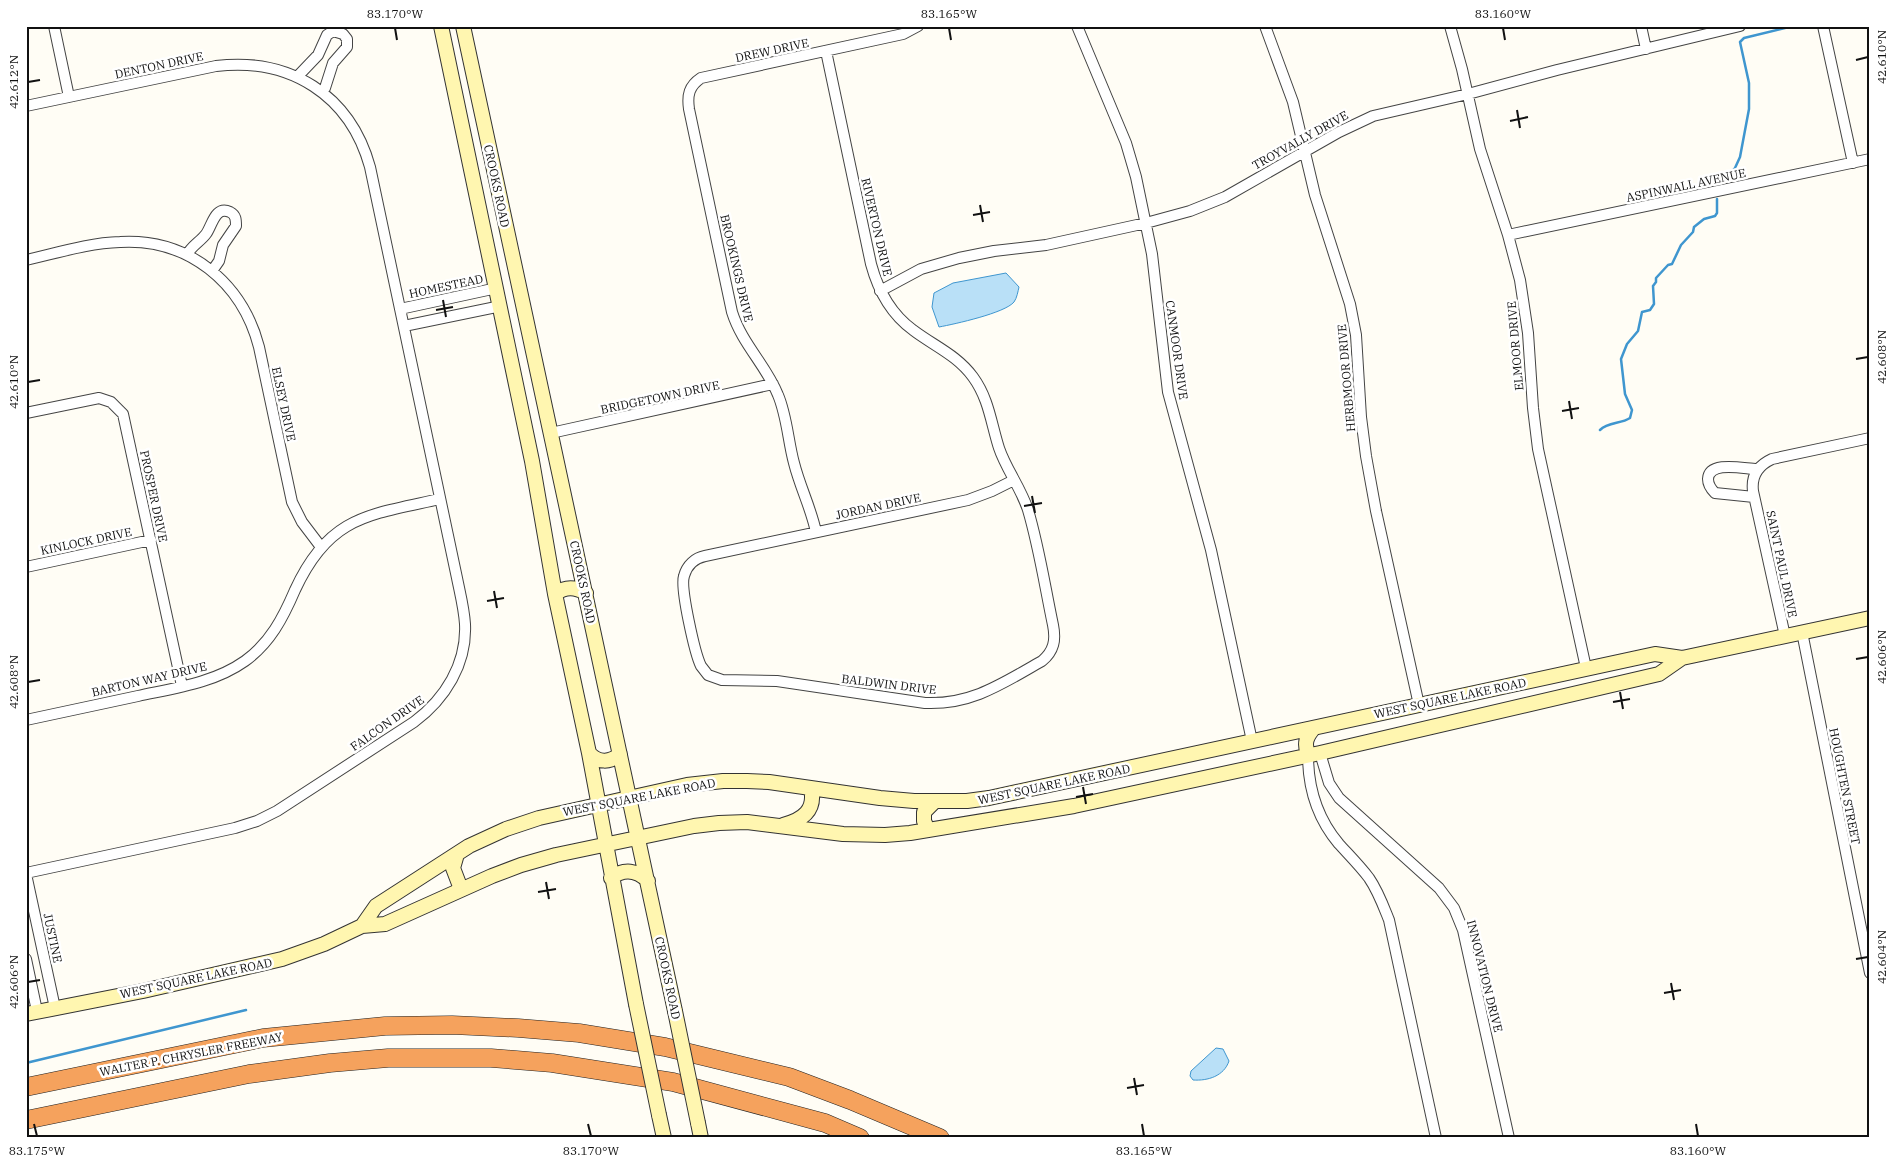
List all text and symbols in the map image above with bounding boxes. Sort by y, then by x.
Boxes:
text: 83.170°W [367,6,424,21]
text: 83.165°W [921,6,978,21]
text: 83.160°W [1475,6,1532,21]
text: 42.610°N [1874,30,1889,84]
street label: DREW DRIVE [734,35,810,65]
street label: DENTON DRIVE [113,48,205,82]
text: 42.612°N [6,55,21,109]
street label: TROYVALLY DRIVE [1249,107,1351,173]
street label: CROOKS ROAD [481,143,513,229]
street label: ASPINWALL AVENUE [1625,165,1747,205]
street label: RIVERTON DRIVE [858,176,896,278]
street label: BROOKINGS DRIVE [717,213,757,323]
street label: HOMESTEAD [408,271,484,301]
street label: CANMOOR DRIVE [1163,299,1191,401]
street label: ELMOOR DRIVE [1504,301,1526,391]
street label: HERBMOOR DRIVE [1334,323,1358,433]
text: 42.608°N [1874,330,1889,384]
text: 42.610°N [6,355,21,409]
street label: ELSEY DRIVE [269,365,299,443]
street label: BRIDGETOWN DRIVE [599,377,721,417]
street label: PROSPER DRIVE [137,449,171,543]
street label: JORDAN DRIVE [834,490,922,522]
street label: SAINT PAUL DRIVE [1763,509,1801,619]
street label: KINLOCK DRIVE [39,524,133,558]
street label: CROOKS ROAD [567,539,599,625]
text: 42.606°N [1874,630,1889,684]
text: 42.608°N [6,655,21,709]
street label: BARTON WAY DRIVE [90,658,208,700]
street label: BALDWIN DRIVE [841,671,937,697]
street label: WEST SQUARE LAKE ROAD [1373,675,1527,721]
street label: FALCON DRIVE [347,692,427,754]
street label: HOUGHTEN STREET [1826,726,1864,846]
street label: WEST SQUARE LAKE ROAD [977,761,1131,807]
street label: WEST SQUARE LAKE ROAD [561,775,717,819]
street label: JUSTINE [40,912,66,964]
street label: INNOVATION DRIVE [1464,918,1506,1034]
text: 42.604°N [1874,930,1889,984]
street label: CROOKS ROAD [652,935,684,1021]
text: 42.606°N [6,955,21,1009]
street label: WEST SQUARE LAKE ROAD [119,955,273,1001]
street label: WALTER P. CHRYSLER FREEWAY [98,1029,284,1079]
text: 83.175°W [9,1143,66,1158]
text: 83.170°W [563,1143,620,1158]
text: 83.165°W [1116,1143,1173,1158]
text: 83.160°W [1670,1143,1727,1158]

